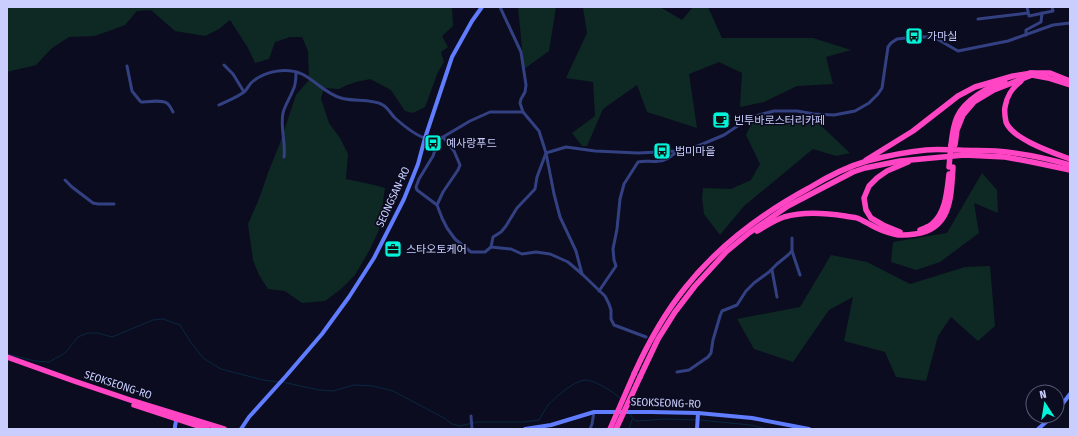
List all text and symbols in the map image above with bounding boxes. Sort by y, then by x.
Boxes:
bus stop icon: 가마실 [904,26,924,46]
place label: 가마실 [927,30,957,43]
cafe icon: 빈투바로스터리카페 [711,110,731,130]
place label: 빈투바로스터리카페 [734,114,825,127]
bus stop icon: 예사랑푸드 [423,133,443,153]
place label: 예사랑푸드 [446,137,497,150]
bus stop icon: 법미마을 [652,141,672,161]
place label: 법미마을 [675,145,715,158]
street label: SEONGSAN-RO [373,165,413,229]
office icon: 스타오토케어 [383,239,403,259]
place label: 스타오토케어 [406,243,467,256]
street label: SEOKSEONG-RO [83,368,154,402]
north arrow [1025,384,1065,424]
text: N [1038,388,1048,402]
street label: SEOKSEONG-RO [631,395,701,411]

